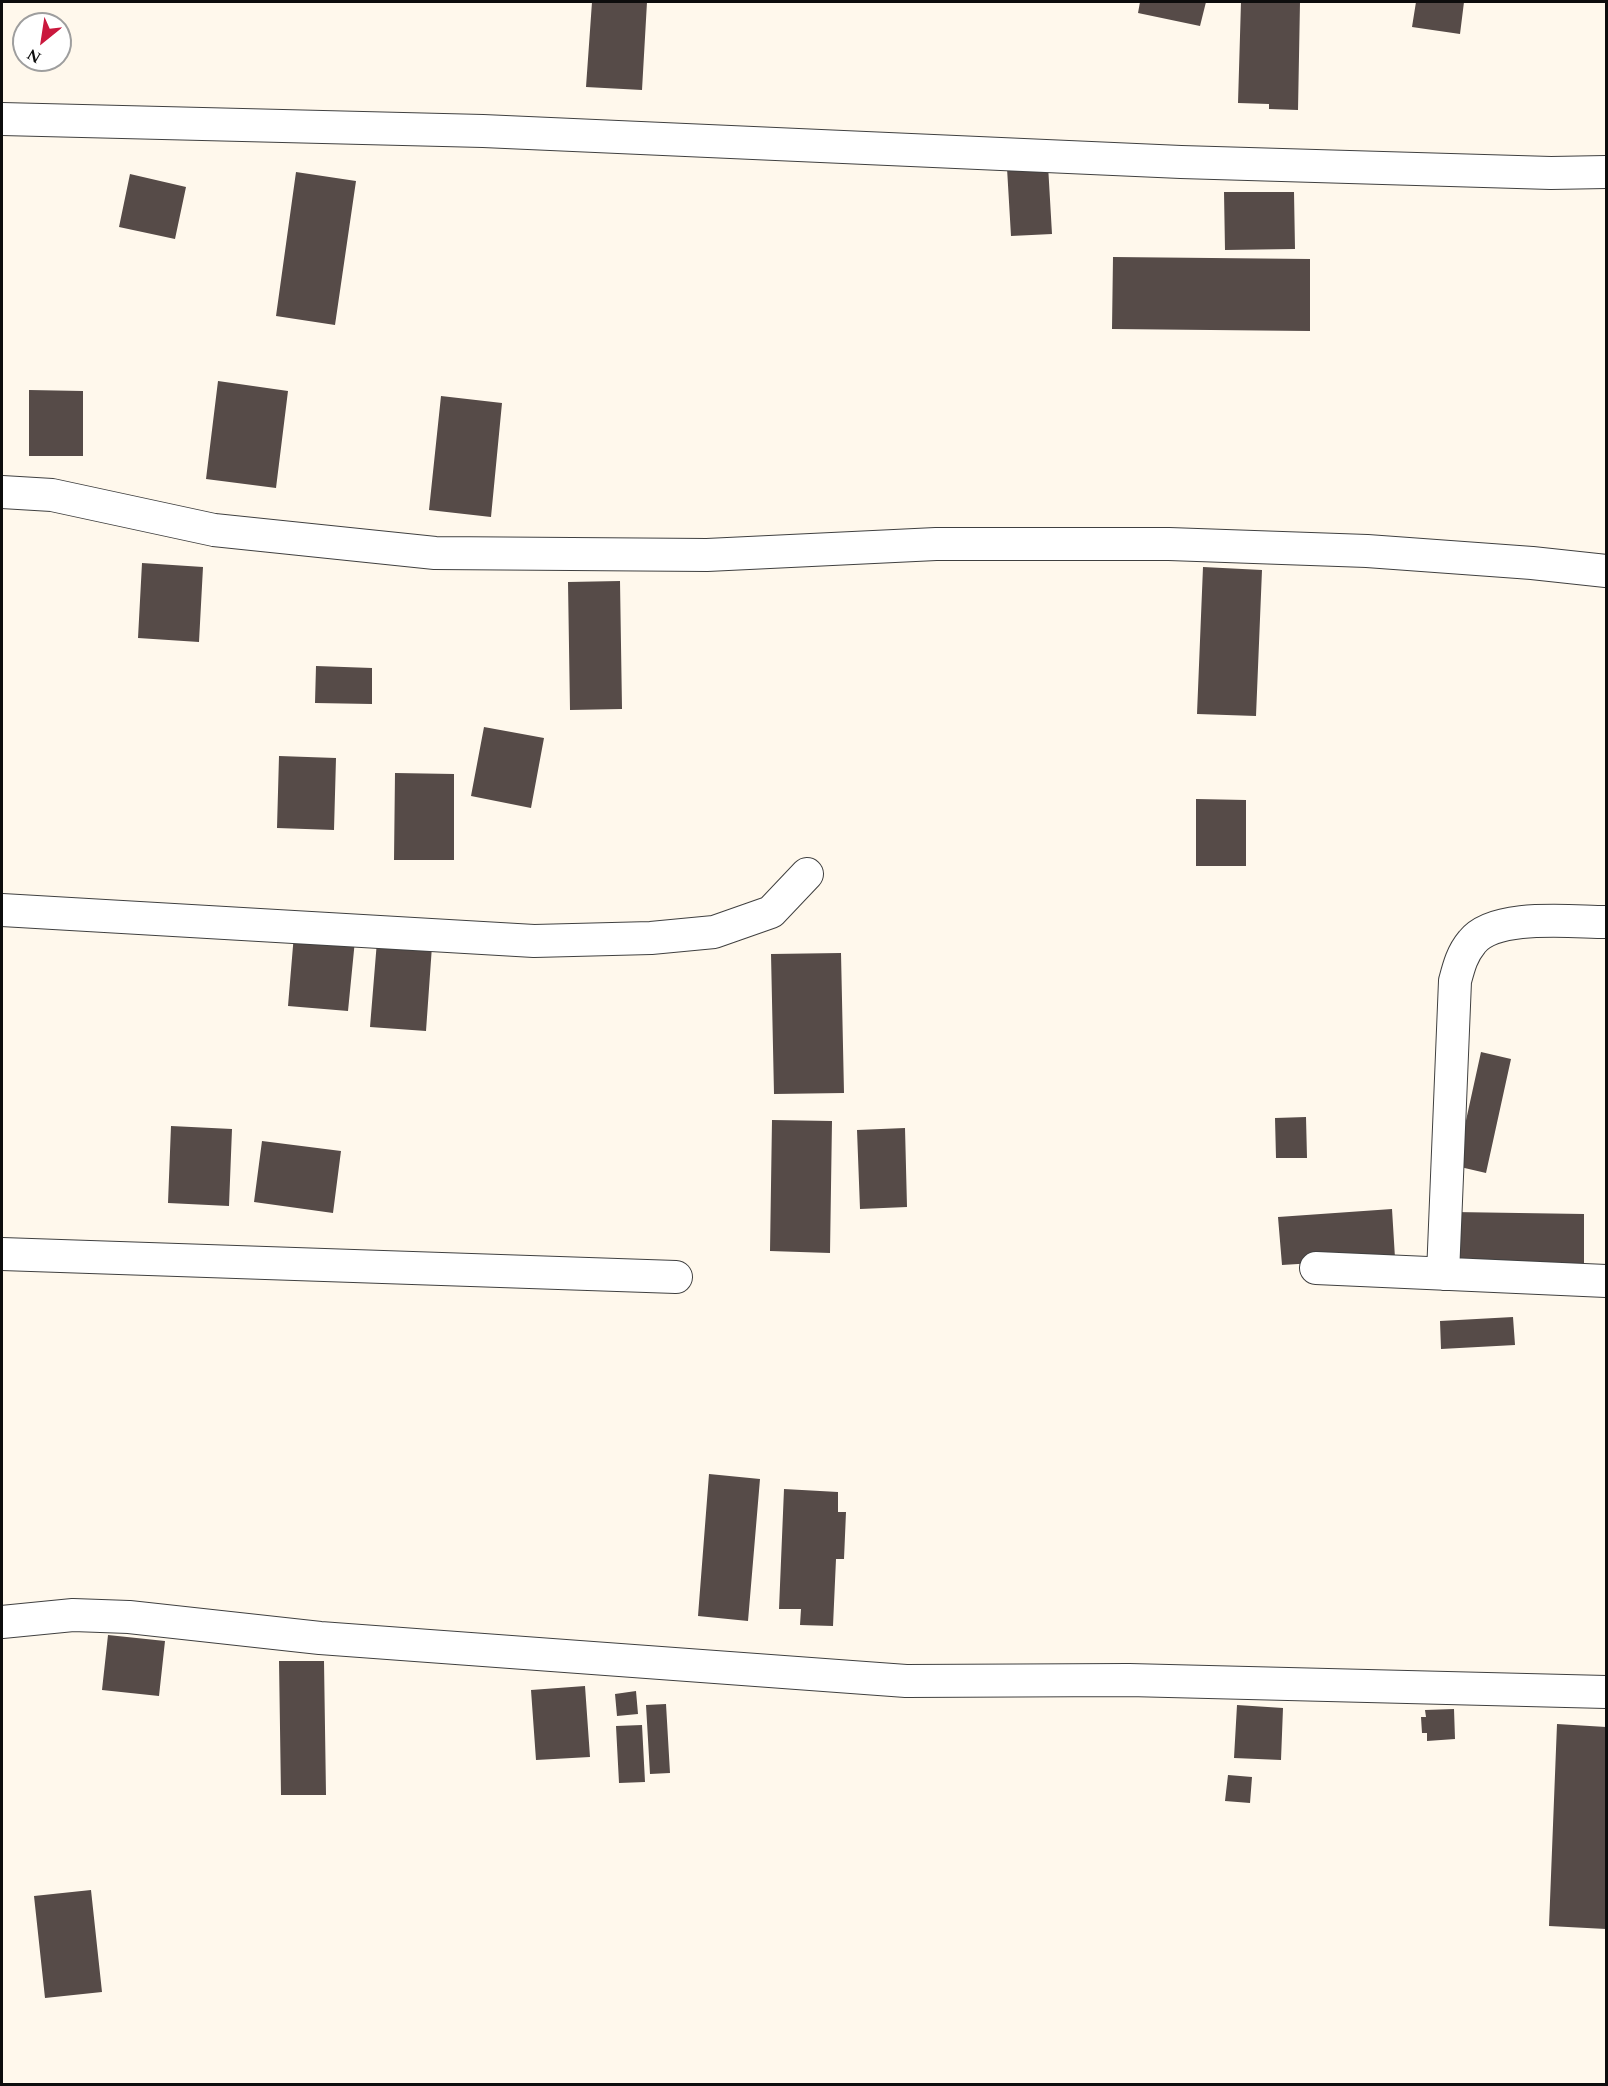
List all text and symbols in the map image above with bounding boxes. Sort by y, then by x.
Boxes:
north arrow [12,12,72,72]
text: N [22,42,46,70]

